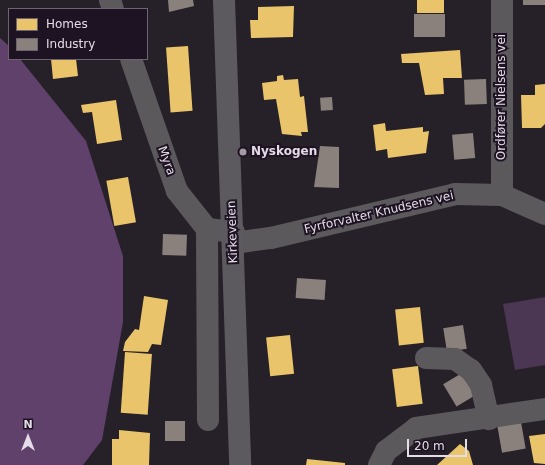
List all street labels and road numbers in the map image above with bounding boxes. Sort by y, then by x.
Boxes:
street label: Ordfører Nielsens vei [495,34,509,160]
street label: Myra [154,145,178,177]
street label: Fyrforvalter Knudsens vei [303,189,455,237]
street label: Kirkeveien [225,200,241,264]

